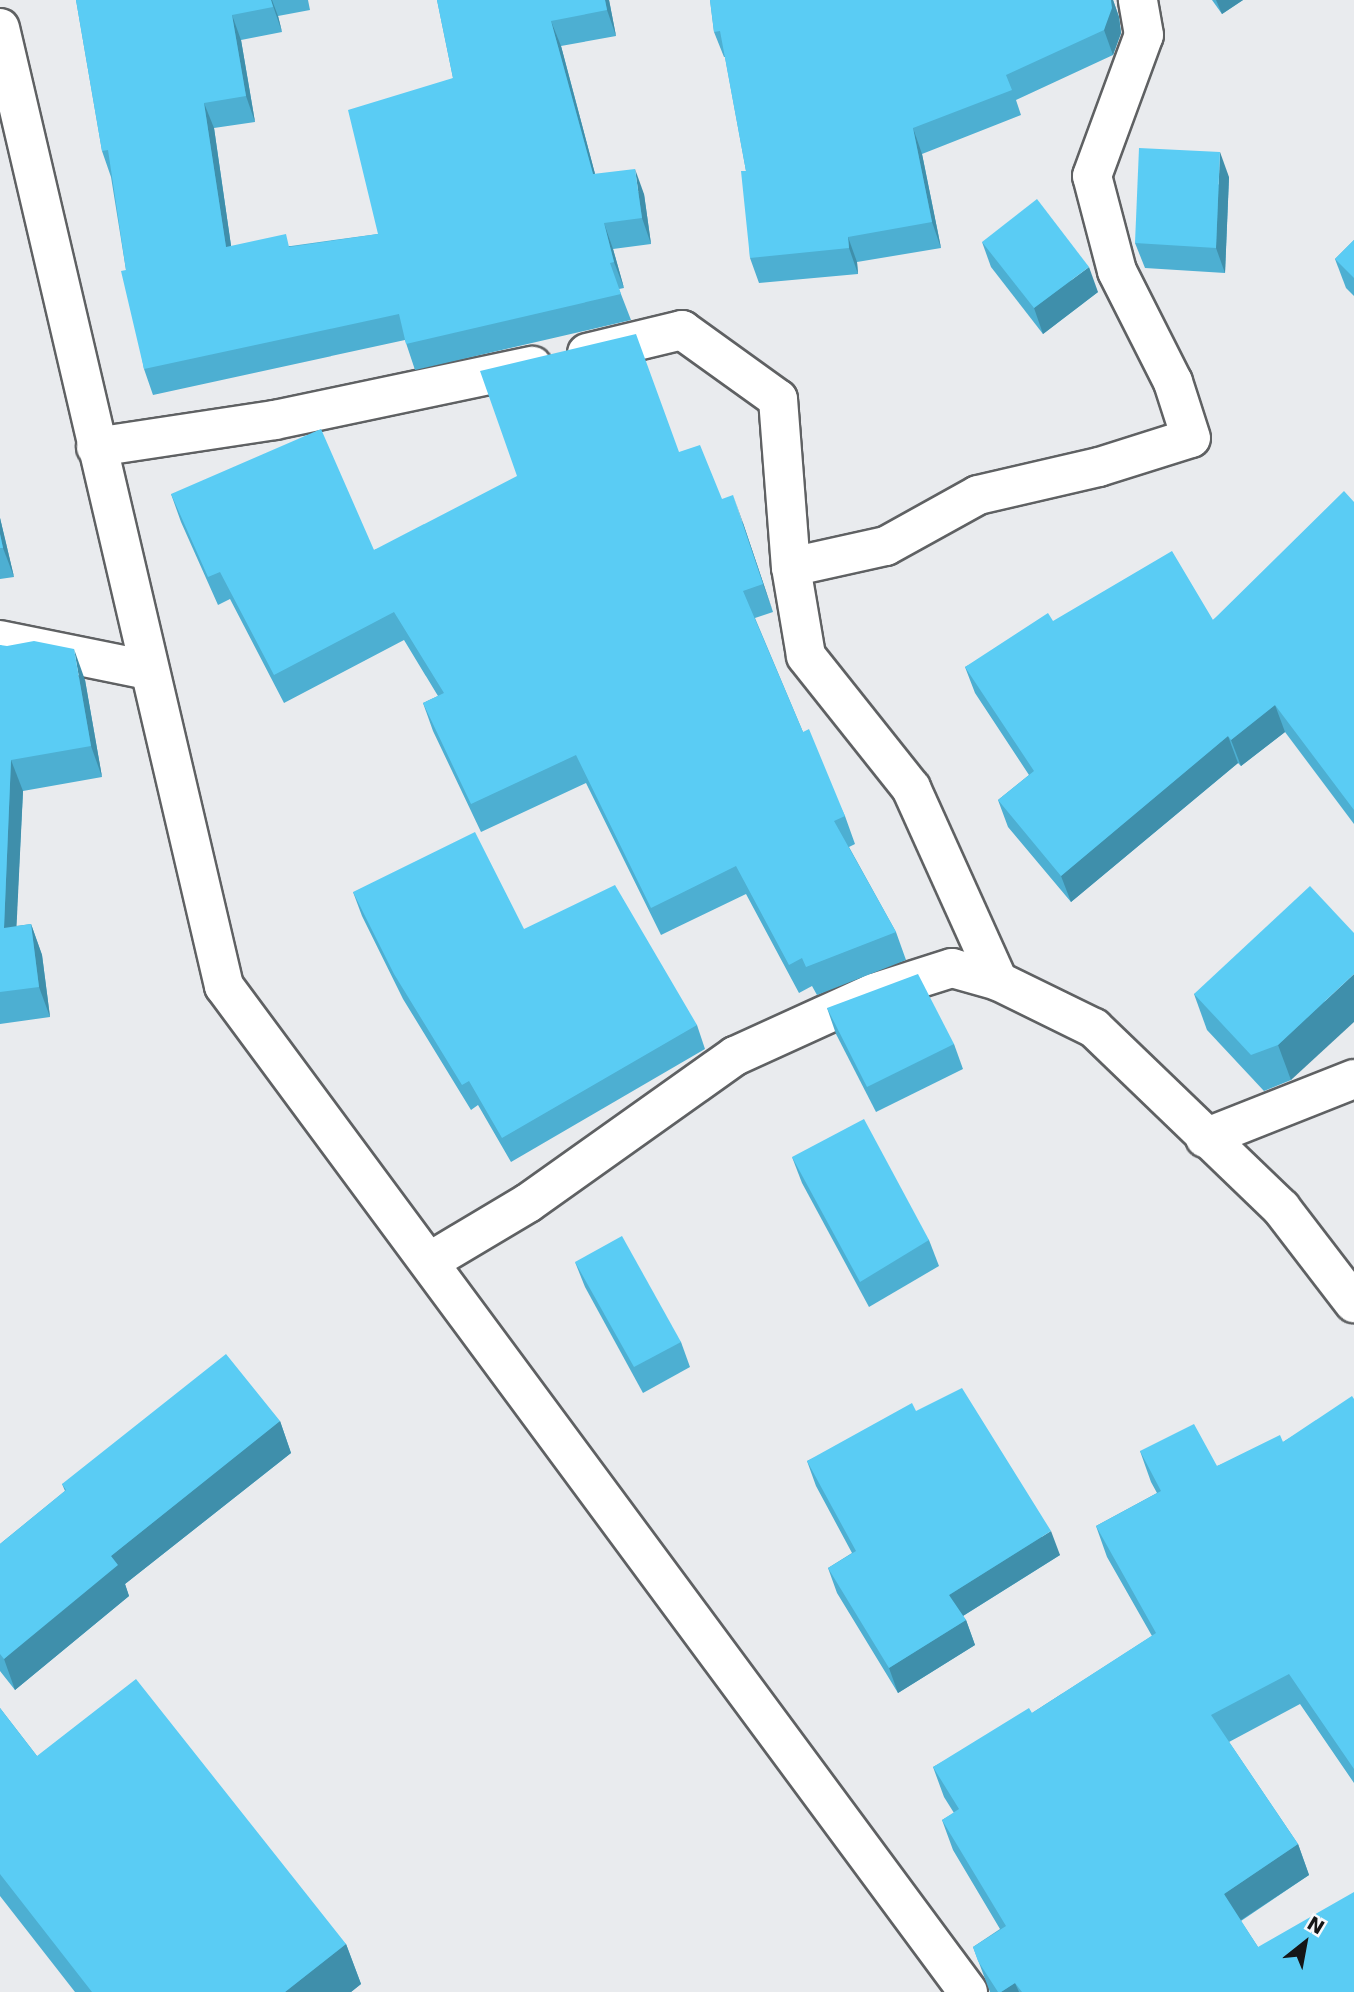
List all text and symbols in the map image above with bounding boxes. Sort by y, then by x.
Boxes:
north arrow [1270,1908,1340,1978]
text: N [1303,1911,1328,1939]

